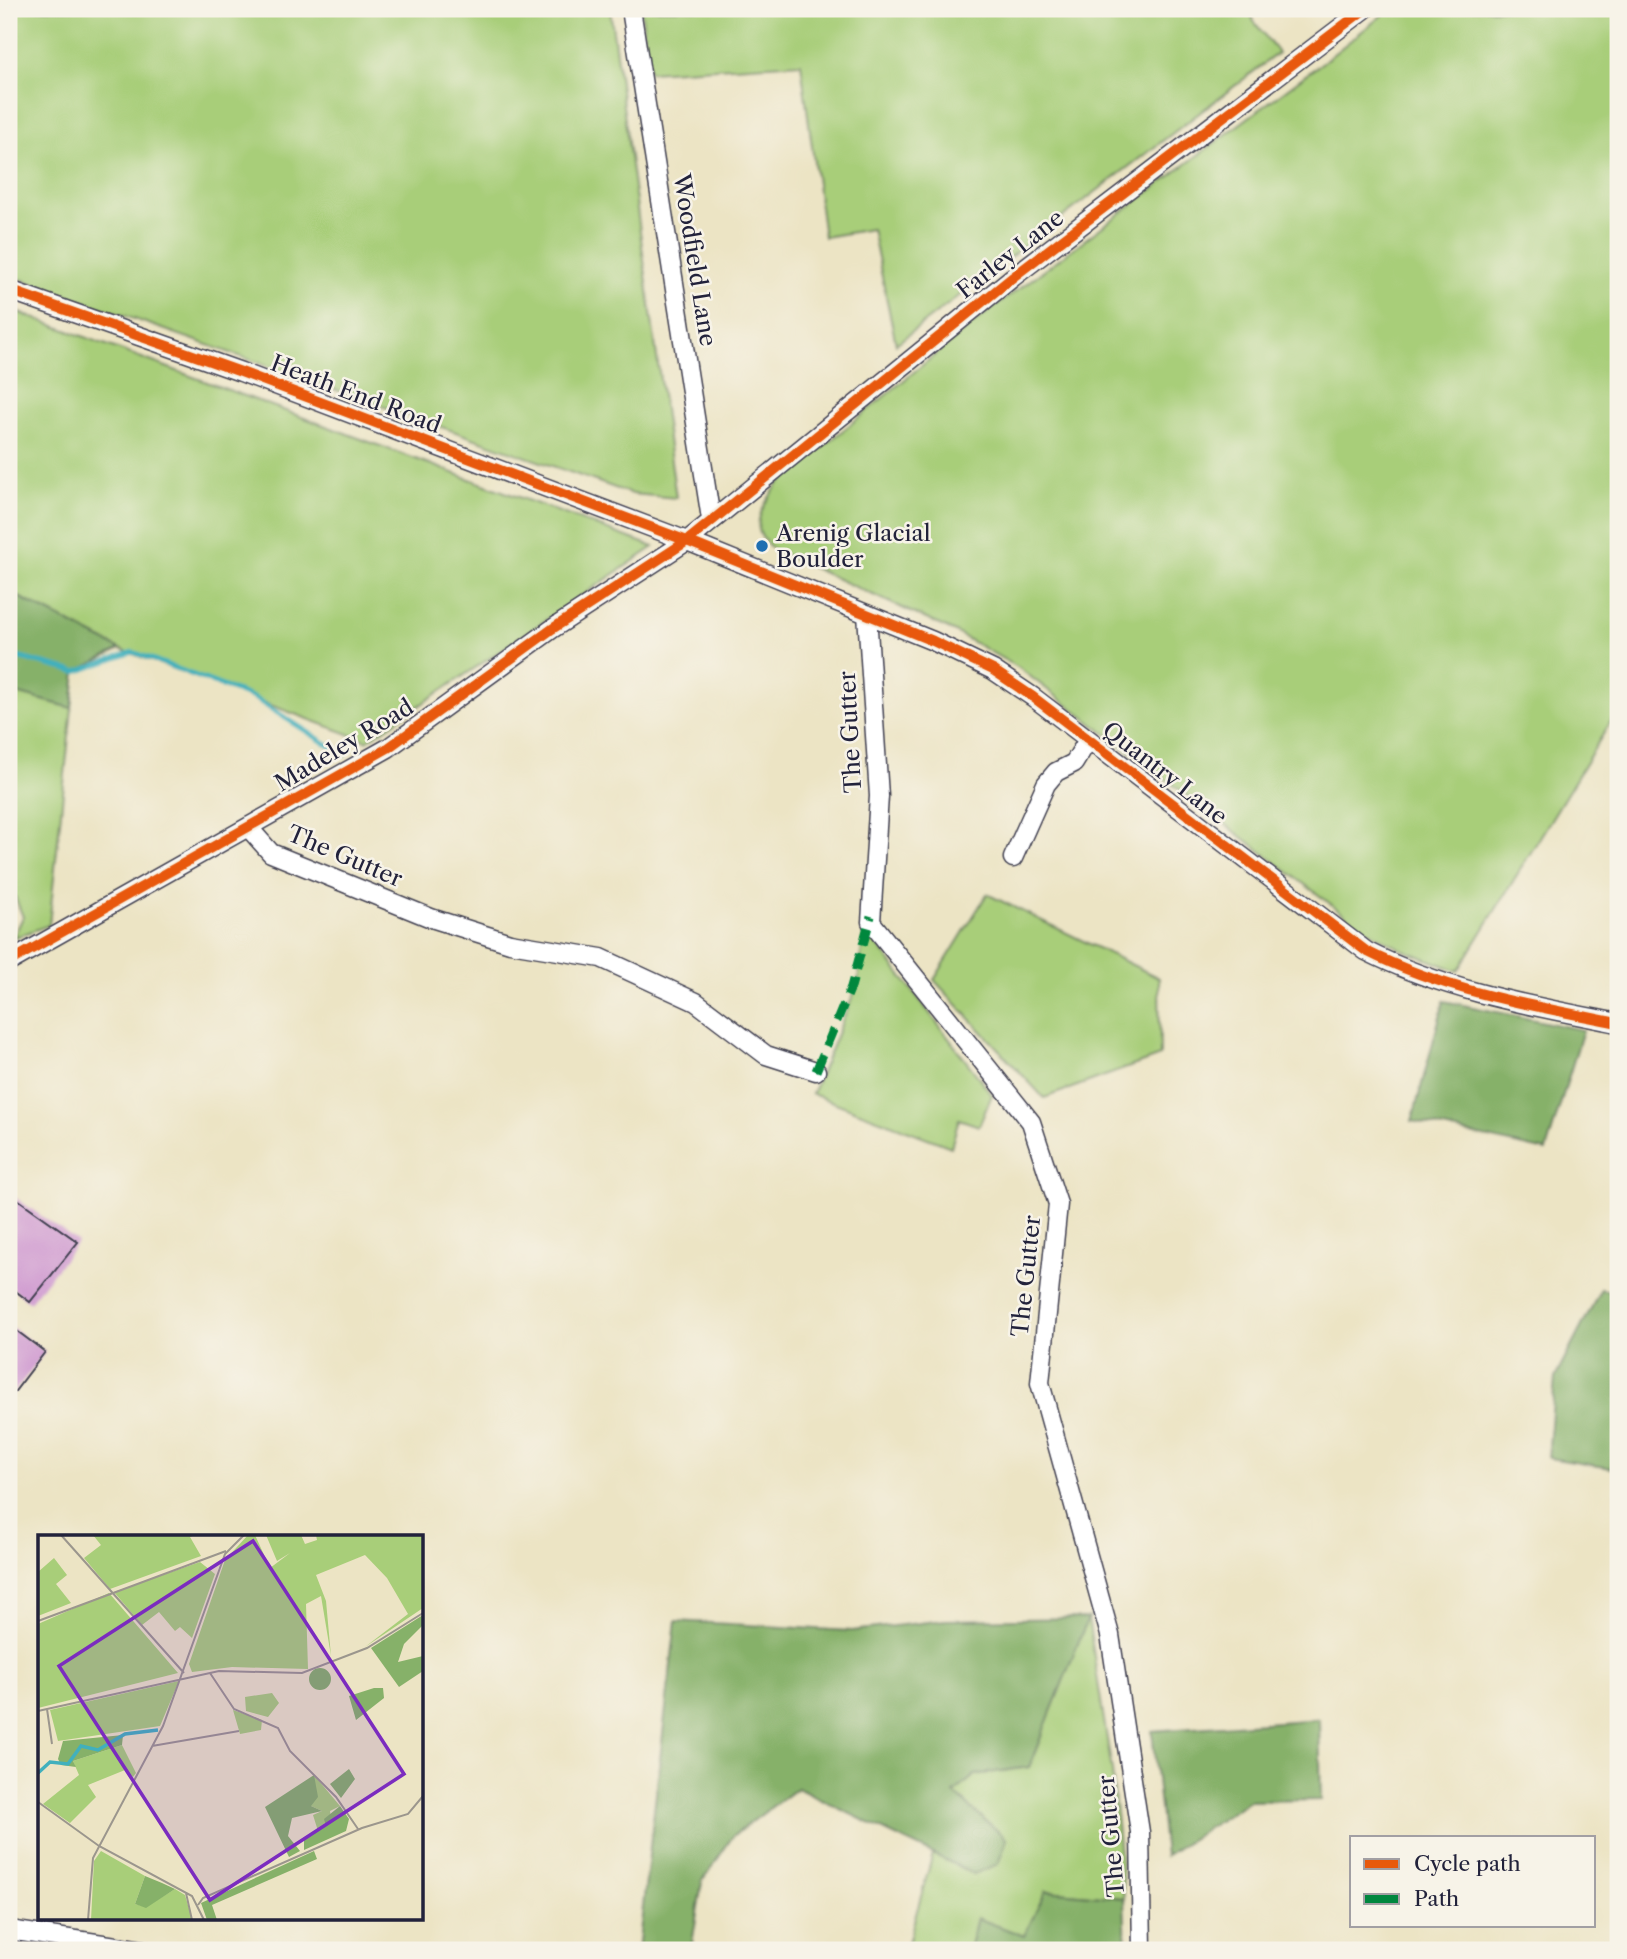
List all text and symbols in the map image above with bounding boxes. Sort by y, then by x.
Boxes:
street label: Woodfield Lane [667,171,722,348]
street label: Farley Lane [951,204,1069,304]
street label: Heath End Road [267,349,445,439]
place label: Arenig Glacial Boulder [775,519,931,573]
marker: Arenig Glacial Boulder [754,538,770,554]
street label: The Gutter [833,670,867,794]
street label: Madeley Road [270,693,418,797]
street label: Quantry Lane [1097,716,1233,830]
street label: The Gutter [283,819,407,893]
street label: The Gutter [1006,1213,1046,1338]
inset map [38,1535,424,1920]
street label: The Gutter [1092,1774,1130,1898]
legend [1350,1836,1596,1927]
text: Cycle path [1414,1851,1521,1876]
text: Path [1414,1886,1459,1911]

